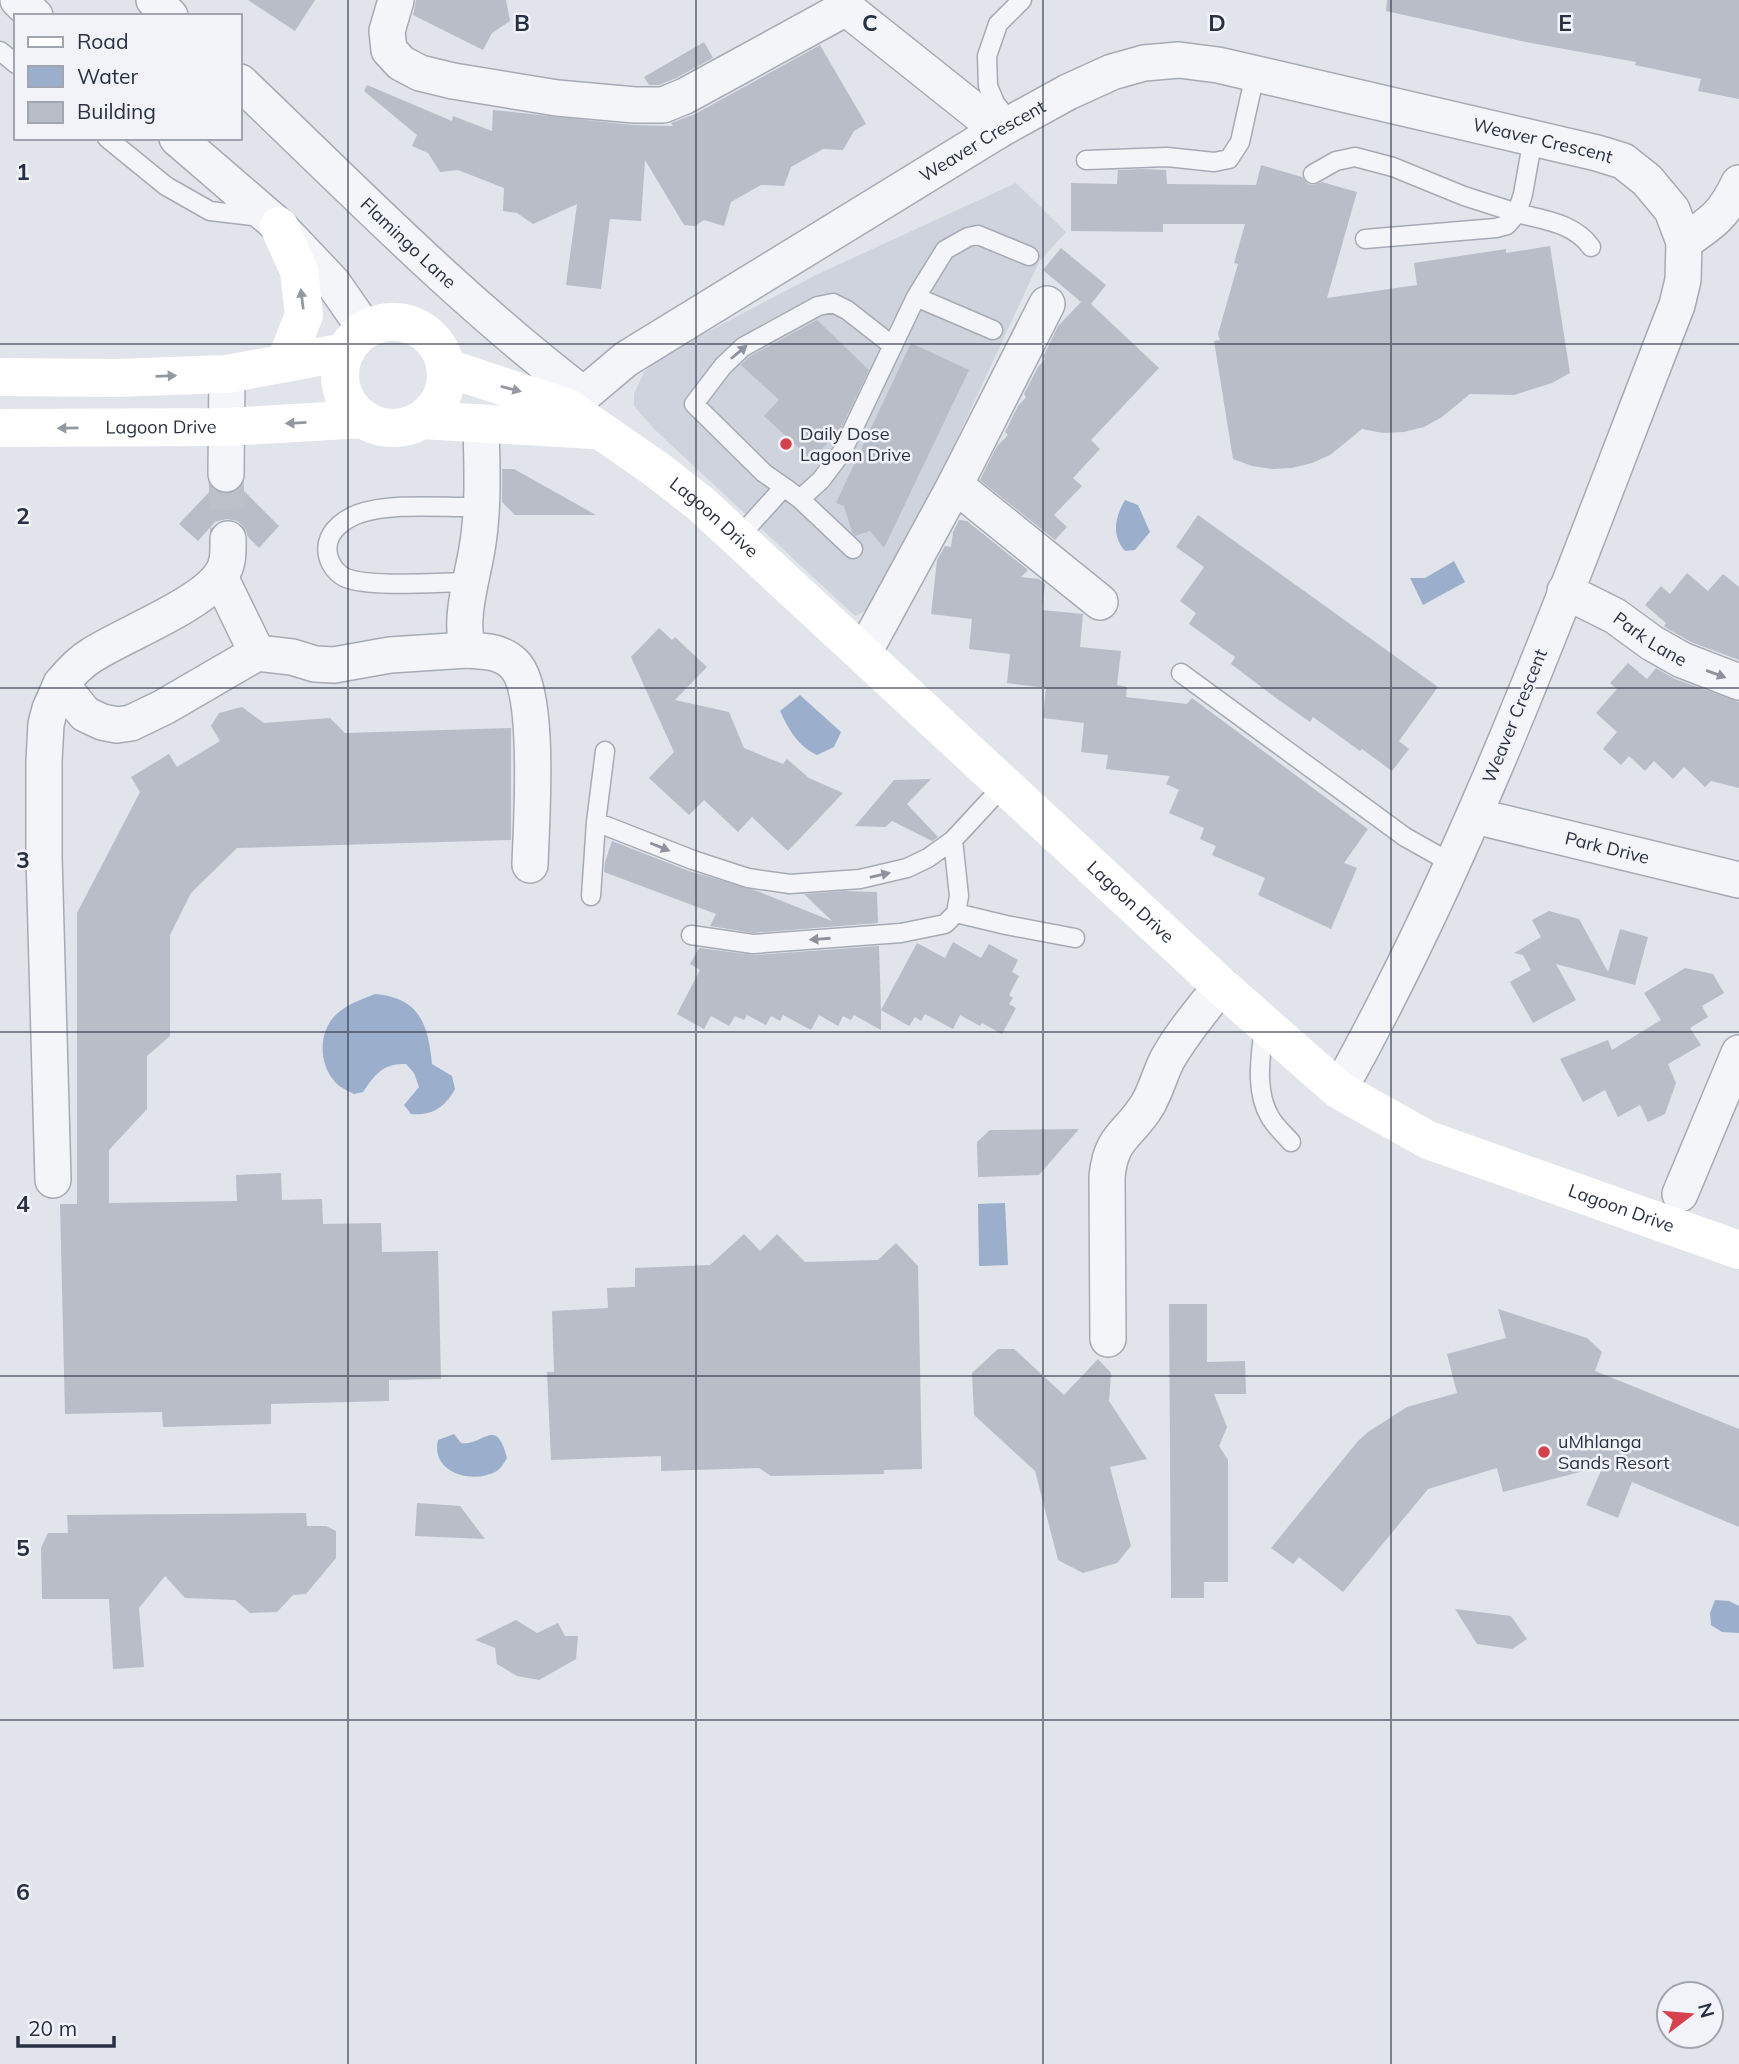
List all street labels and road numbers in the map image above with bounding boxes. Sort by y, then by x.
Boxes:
street label: Weaver Crescent [915,95,1050,187]
street label: Weaver Crescent [1471,113,1616,168]
street label: Flamingo Lane [356,193,461,293]
street label: Lagoon Drive [106,415,216,439]
street label: Lagoon Drive [665,472,763,562]
street label: Park Lane [1609,606,1691,671]
street label: Weaver Crescent [1477,645,1552,786]
street label: Park Drive [1563,826,1652,869]
street label: Lagoon Drive [1082,856,1179,948]
street label: Lagoon Drive [1565,1179,1678,1237]

